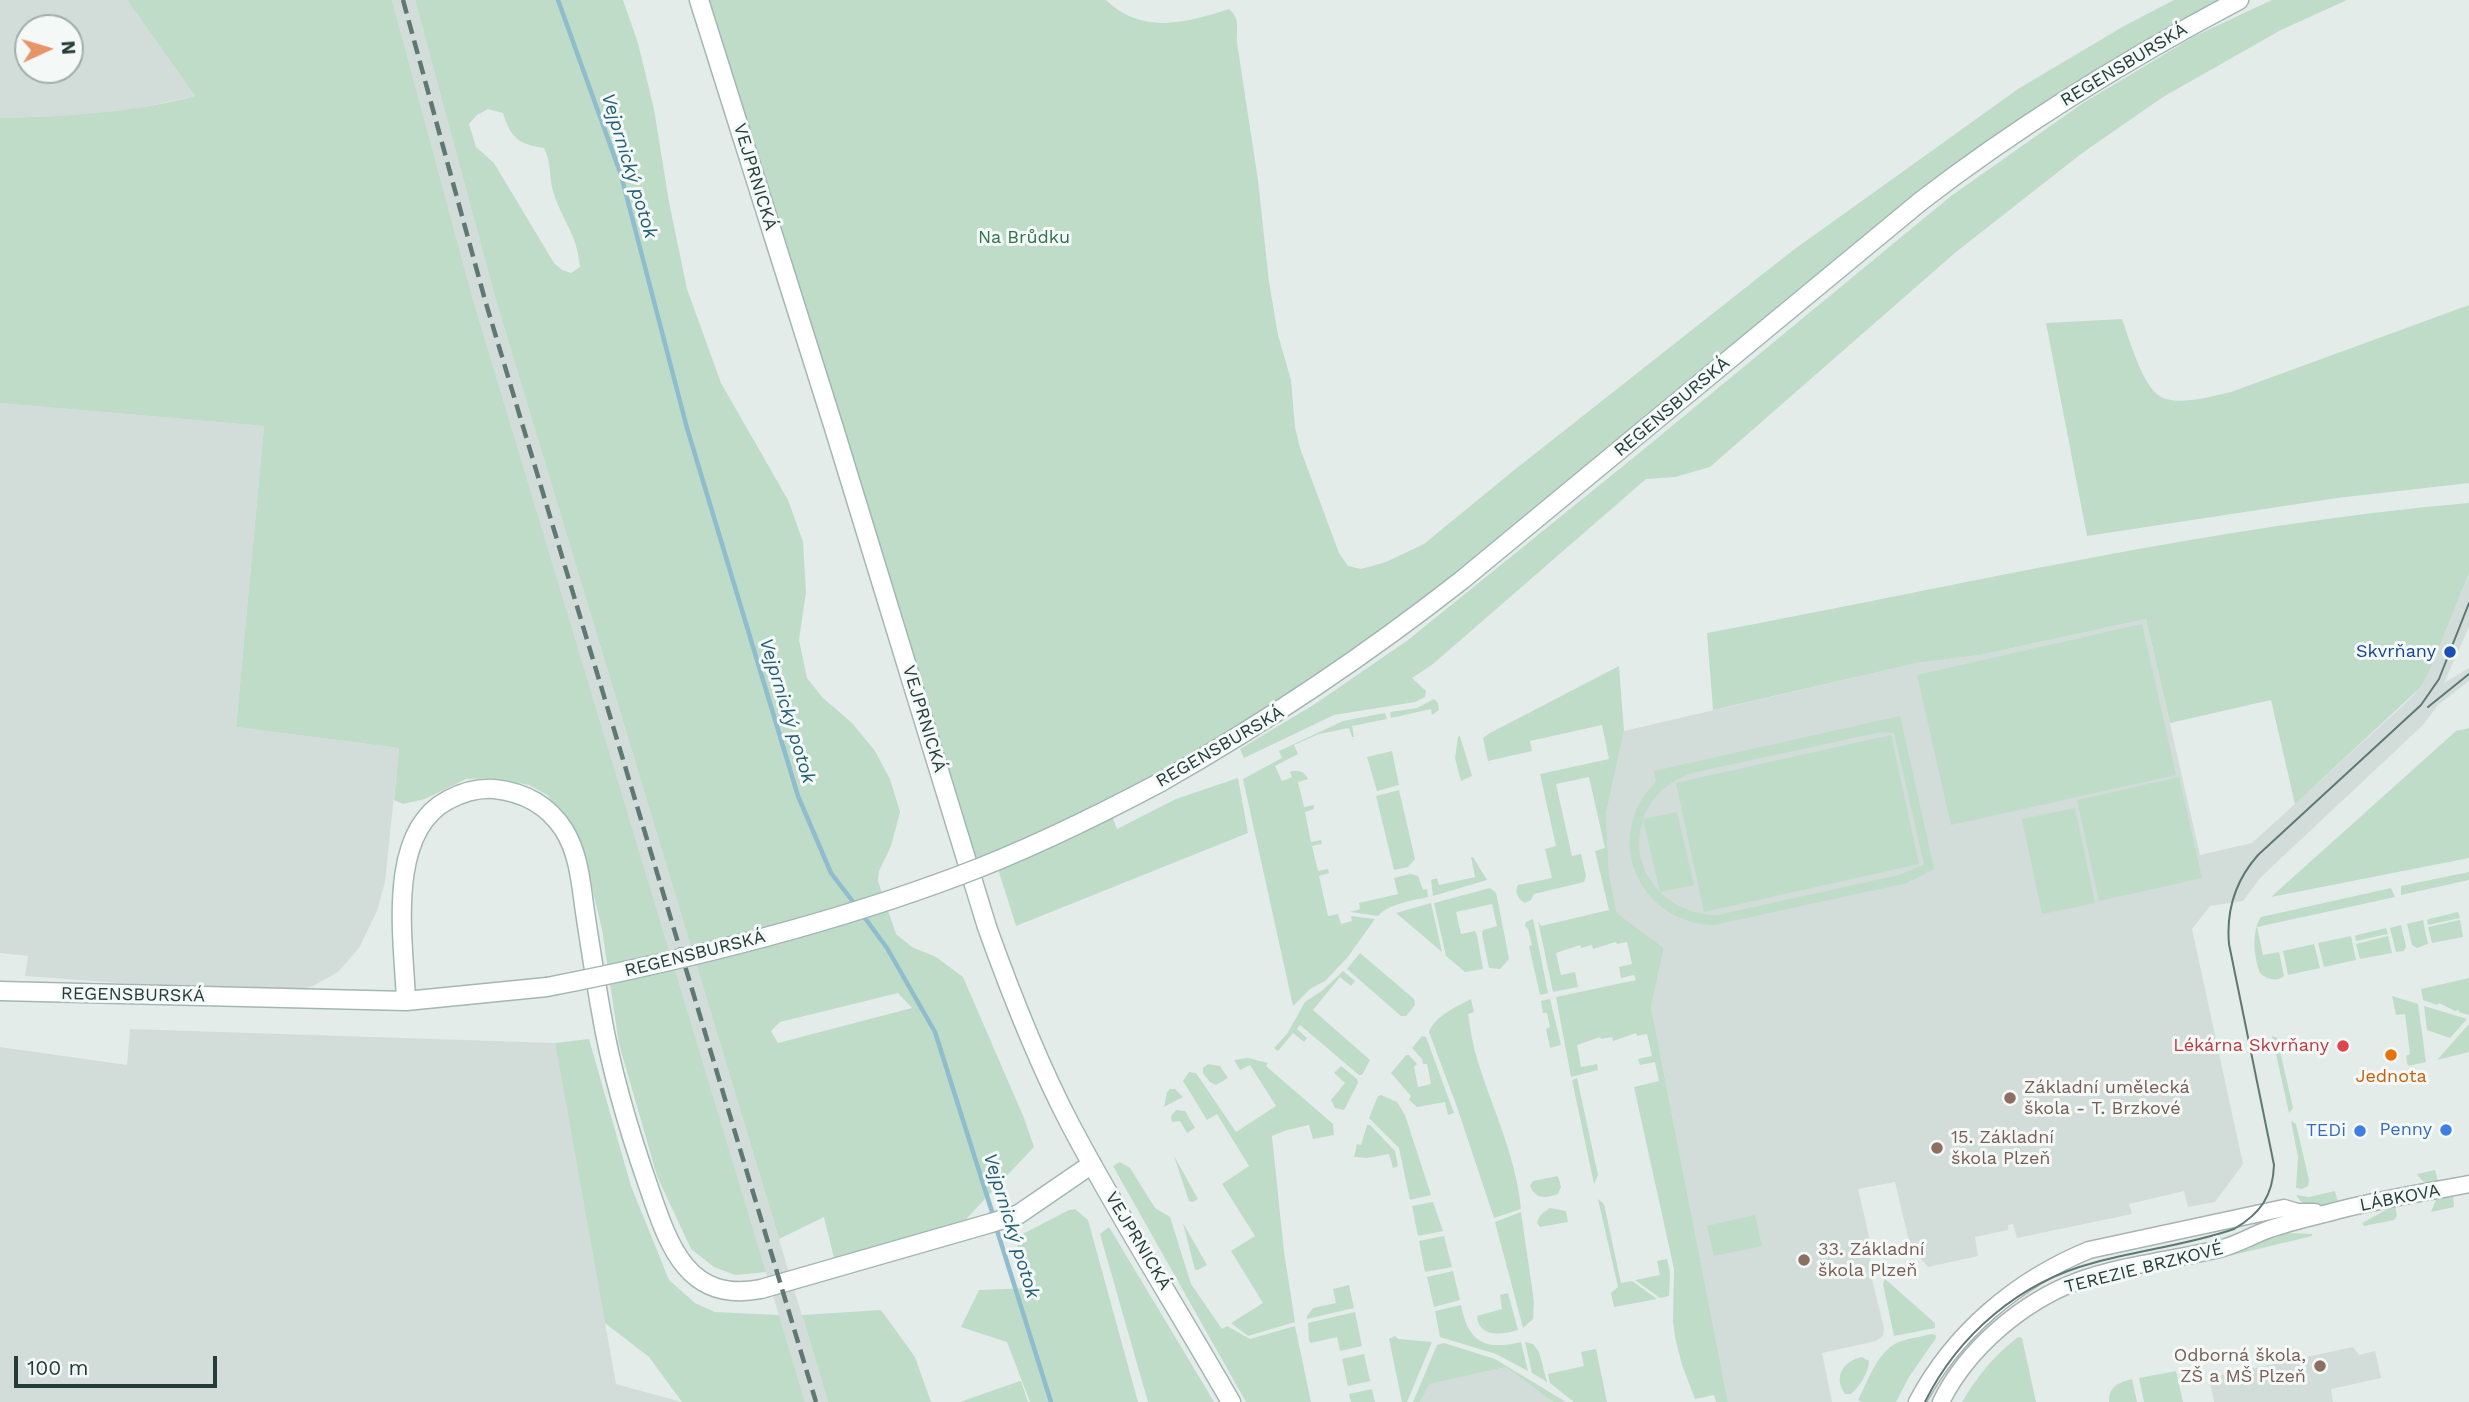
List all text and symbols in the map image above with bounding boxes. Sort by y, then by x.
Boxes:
north arrow [14,14,84,84]
street label: REGENSBURSKÁ [2057,19,2191,111]
text: N [56,40,80,55]
water label: Vejprnický potok [596,91,662,241]
street label: VEJPRNICKÁ [728,121,782,233]
park label: Na Brůdku [978,227,1070,249]
street label: REGENSBURSKÁ [1610,352,1734,462]
water label: Vejprnický potok [754,636,820,786]
place label: Skvrňany [2356,641,2436,663]
marker: Skvrňany [2442,644,2458,660]
street label: VEJPRNICKÁ [897,663,951,775]
street label: REGENSBURSKÁ [1152,702,1288,792]
street label: REGENSBURSKÁ [622,926,768,982]
street label: REGENSBURSKÁ [61,983,205,1007]
place label: Lékárna Skvrňany [2173,1035,2329,1057]
marker: Lékárna Skvrňany [2335,1038,2351,1054]
marker: Jednota [2383,1047,2399,1063]
place label: Jednota [2355,1066,2427,1088]
place label: Základní umělecká škola - T. Brzkové [2024,1077,2190,1120]
marker: Základní umělecká škola - T. Brzkové [2002,1090,2018,1106]
place label: Penny [2379,1119,2432,1141]
place label: TEDi [2306,1120,2346,1142]
marker: Penny [2438,1122,2454,1138]
marker: TEDi [2352,1123,2368,1139]
place label: 15. Základní škola Plzeň [1951,1127,2054,1170]
marker: 15. Základní škola Plzeň [1929,1140,1945,1156]
water label: Vejprnický potok [978,1151,1044,1301]
street label: LÁBKOVA [2358,1180,2442,1216]
street label: VEJPRNICKÁ [1100,1188,1176,1294]
street label: TEREZIE BRZKOVÉ [2062,1238,2226,1298]
place label: 33. Základní škola Plzeň [1818,1239,1925,1282]
marker: 33. Základní škola Plzeň [1796,1252,1812,1268]
scale bar [18,1342,220,1386]
place label: Odborná škola, ZŠ a MŠ Plzeň [2174,1345,2306,1388]
text: 100 m [27,1355,89,1380]
marker: Odborná škola, ZŠ a MŠ Plzeň [2312,1358,2328,1374]

